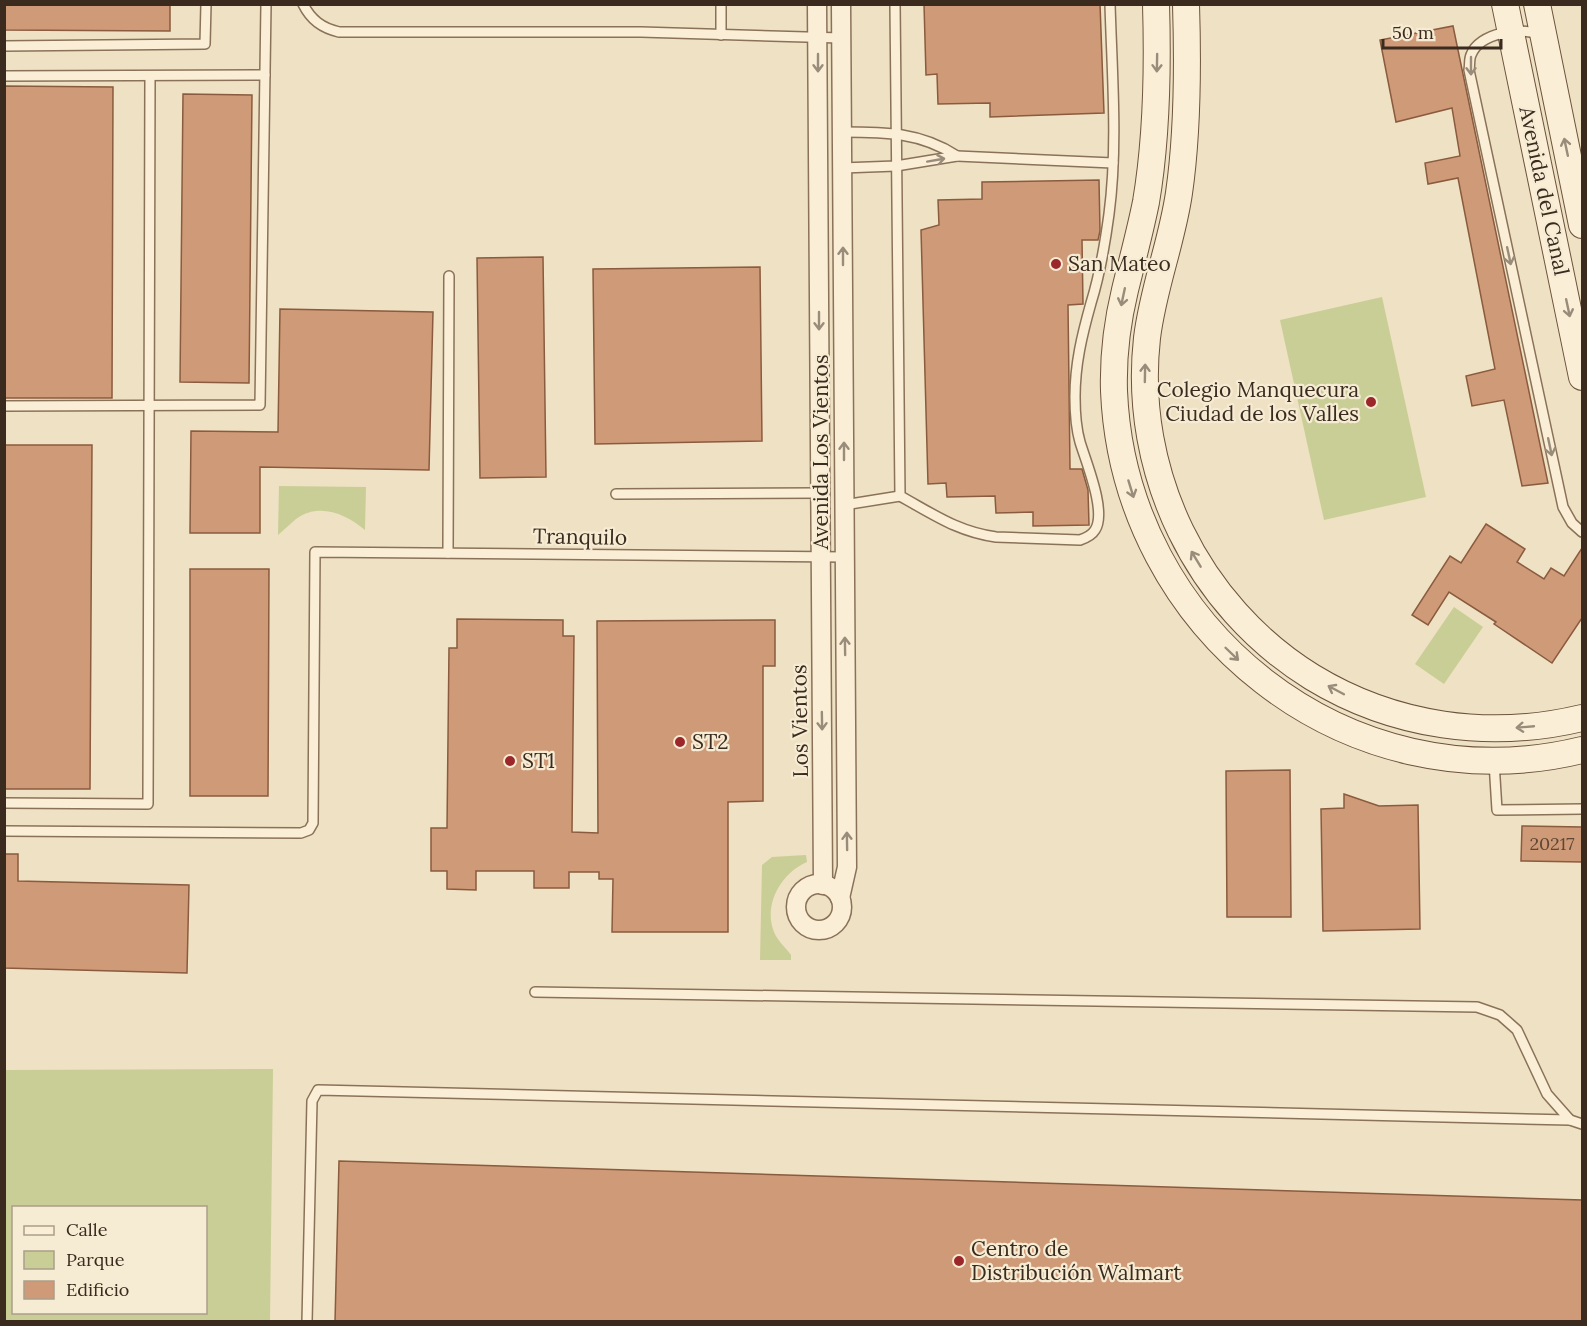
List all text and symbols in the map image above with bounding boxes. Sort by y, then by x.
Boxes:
scale bar [1383,12,1502,50]
text: 50 m [1392,21,1434,44]
one-way arrow [812,52,823,72]
one-way arrow [1151,52,1163,72]
one-way arrow [1465,55,1477,75]
street label: Avenida del Canal [1513,103,1576,278]
one-way arrow [1560,138,1571,157]
one-way arrow [926,154,945,165]
one-way arrow [837,246,849,266]
one-way arrow [1504,246,1515,266]
place label: San Mateo [1068,250,1171,277]
marker: San Mateo [1049,257,1063,271]
one-way arrow [1117,287,1129,306]
one-way arrow [1563,298,1574,318]
one-way arrow [813,310,825,330]
street label: Avenida Los Vientos [807,354,834,551]
one-way arrow [1139,364,1151,384]
place label: Colegio Manquecura Ciudad de los Valles [1157,376,1359,427]
marker: Colegio Manquecura Ciudad de los Valles [1364,395,1378,409]
one-way arrow [1545,437,1556,456]
one-way arrow [838,441,850,461]
one-way arrow [1126,479,1137,498]
street label: Tranquilo [533,522,627,551]
one-way arrow [1189,551,1201,568]
one-way arrow [839,636,851,656]
one-way arrow [1224,646,1239,661]
street label: Los Vientos [785,664,814,778]
one-way arrow [1328,684,1345,696]
one-way arrow [816,710,828,730]
one-way arrow [1515,722,1535,733]
place label: ST2 [692,728,729,755]
marker: ST2 [673,735,687,749]
place label: ST1 [522,747,555,774]
marker: ST1 [503,754,517,768]
one-way arrow [841,831,853,851]
house number: 20217 [1529,832,1575,855]
legend [12,1206,207,1314]
text: Calle [66,1218,108,1241]
place label: Centro de Distribución Walmart [971,1235,1182,1286]
text: Parque [66,1248,125,1271]
marker: Centro de Distribución Walmart [952,1254,966,1268]
text: Edificio [66,1278,129,1301]

